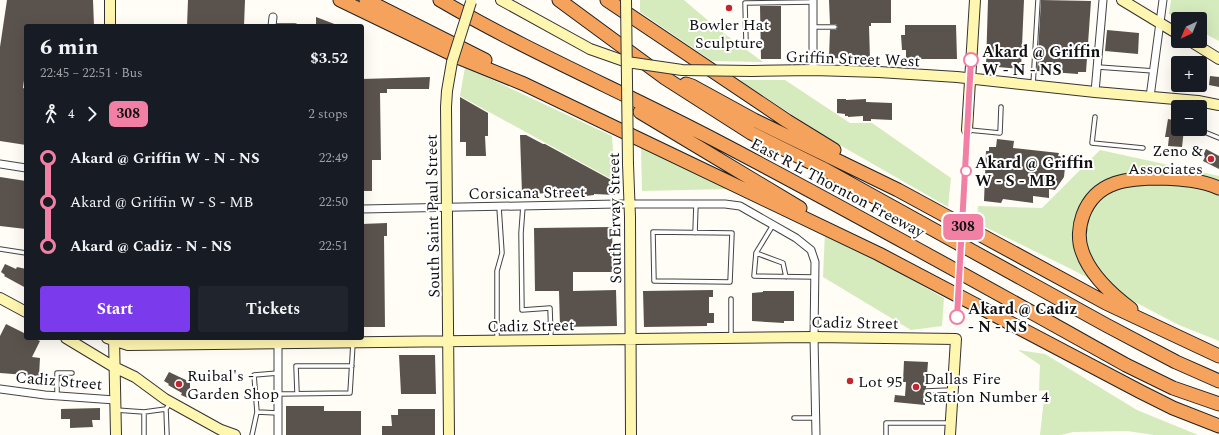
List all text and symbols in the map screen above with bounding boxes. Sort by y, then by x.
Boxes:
marker: Bowler Hat Sculpture [724,3,734,13]
north arrow [1171,12,1207,48]
map controls [1171,12,1207,136]
place label: Bowler Hat Sculpture [689,13,770,55]
text: 6 min [40,31,99,64]
place label: Akard @ Griffin W - N - NS [982,40,1101,82]
street label: Griffin Street West [785,45,921,73]
text: $3.52 [310,47,348,70]
marker: Akard @ Griffin W - N - NS [963,52,979,68]
button: + [1171,56,1207,92]
text: 22:45 – 22:51 · Bus [40,63,143,83]
button: − [1171,100,1207,136]
icon: walk [40,103,62,125]
icon: forward [81,103,103,125]
text: 308 [117,103,140,124]
text: 4 [68,104,75,124]
text: 2 stops [308,104,348,124]
street label: East R L Thornton Freeway [746,132,930,245]
street label: South Saint Paul Street [420,134,446,298]
place label: Zeno & Associates [1128,139,1204,181]
text: Akard @ Griffin W - N - NS [70,147,260,170]
text: 22:49 [319,148,348,168]
place label: Akard @ Griffin W - S - MB [975,151,1094,193]
street label: South Ervay Street [602,152,628,284]
marker: Zeno & Associates [1206,154,1216,164]
marker: Akard @ Griffin W - S - MB [960,165,972,177]
street label: Corsicana Street [468,180,586,206]
text: Akard @ Griffin W - S - MB [70,191,253,214]
text: 22:50 [319,192,348,212]
line badge: 308 [940,214,986,240]
text: 308 [951,216,975,237]
text: Akard @ Cadiz - N - NS [70,235,232,258]
text: 22:51 [319,236,348,256]
button: Start [40,286,190,332]
button: Tickets [198,286,348,332]
place label: Akard @ Cadiz - N - NS [968,297,1077,339]
marker: Akard @ Cadiz - N - NS [949,309,965,325]
street label: Cadiz Street [811,310,899,336]
street label: Cadiz Street [487,313,575,339]
place label: Ruibal's - Garden Shop [187,364,279,406]
street label: Cadiz Street [14,365,104,397]
place label: Dallas Fire Station Number 4 [924,367,1049,409]
place label: Lot 95 [858,370,902,394]
marker: Lot 95 [845,376,855,386]
marker: Ruibal's - Garden Shop [174,379,184,389]
marker: Dallas Fire Station Number 4 [911,382,921,392]

